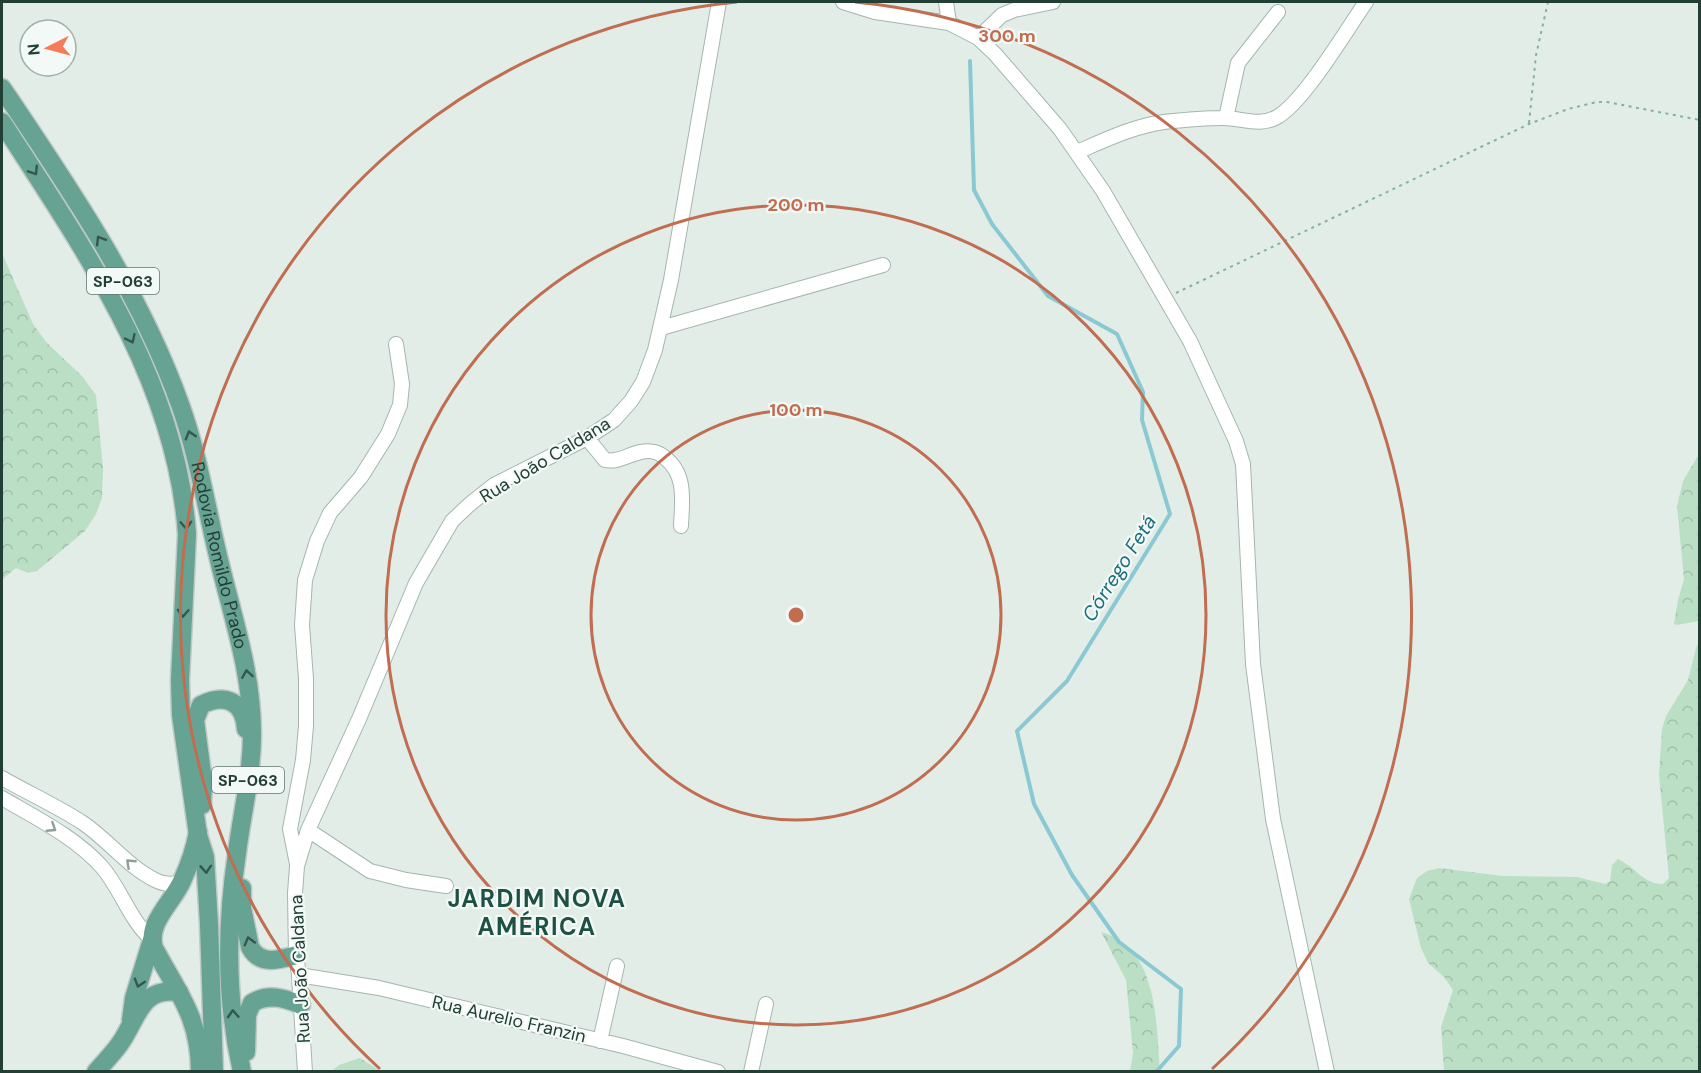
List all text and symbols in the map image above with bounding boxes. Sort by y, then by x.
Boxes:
north arrow [18,18,78,78]
text: 300 m [978,24,1036,48]
text: N [23,43,45,56]
one-way arrow [26,164,37,175]
text: 200 m [768,193,824,217]
one-way arrow [95,236,107,246]
road number: SP-063 [87,268,159,294]
one-way arrow [124,333,136,344]
text: 100 m [769,398,823,422]
street label: Rua João Caldana [475,411,615,509]
one-way arrow [185,430,197,441]
street label: Rodovia Romildo Prado [185,459,253,651]
water label: Córrego Fetá [1076,510,1162,626]
one-way arrow [179,520,192,529]
centre of rings [786,605,806,625]
one-way arrow [177,609,190,618]
one-way arrow [242,669,254,678]
road number: SP-063 [212,767,284,793]
one-way arrow [45,821,56,832]
one-way arrow [126,859,137,870]
one-way arrow [199,864,212,873]
district label: JARDIM NOVA AMÉRICA [448,883,626,942]
street label: Rua João Caldana [284,894,316,1044]
one-way arrow [244,936,256,947]
one-way arrow [134,977,146,988]
street label: Rua Aurelio Franzin [430,990,588,1048]
one-way arrow [227,1009,240,1018]

